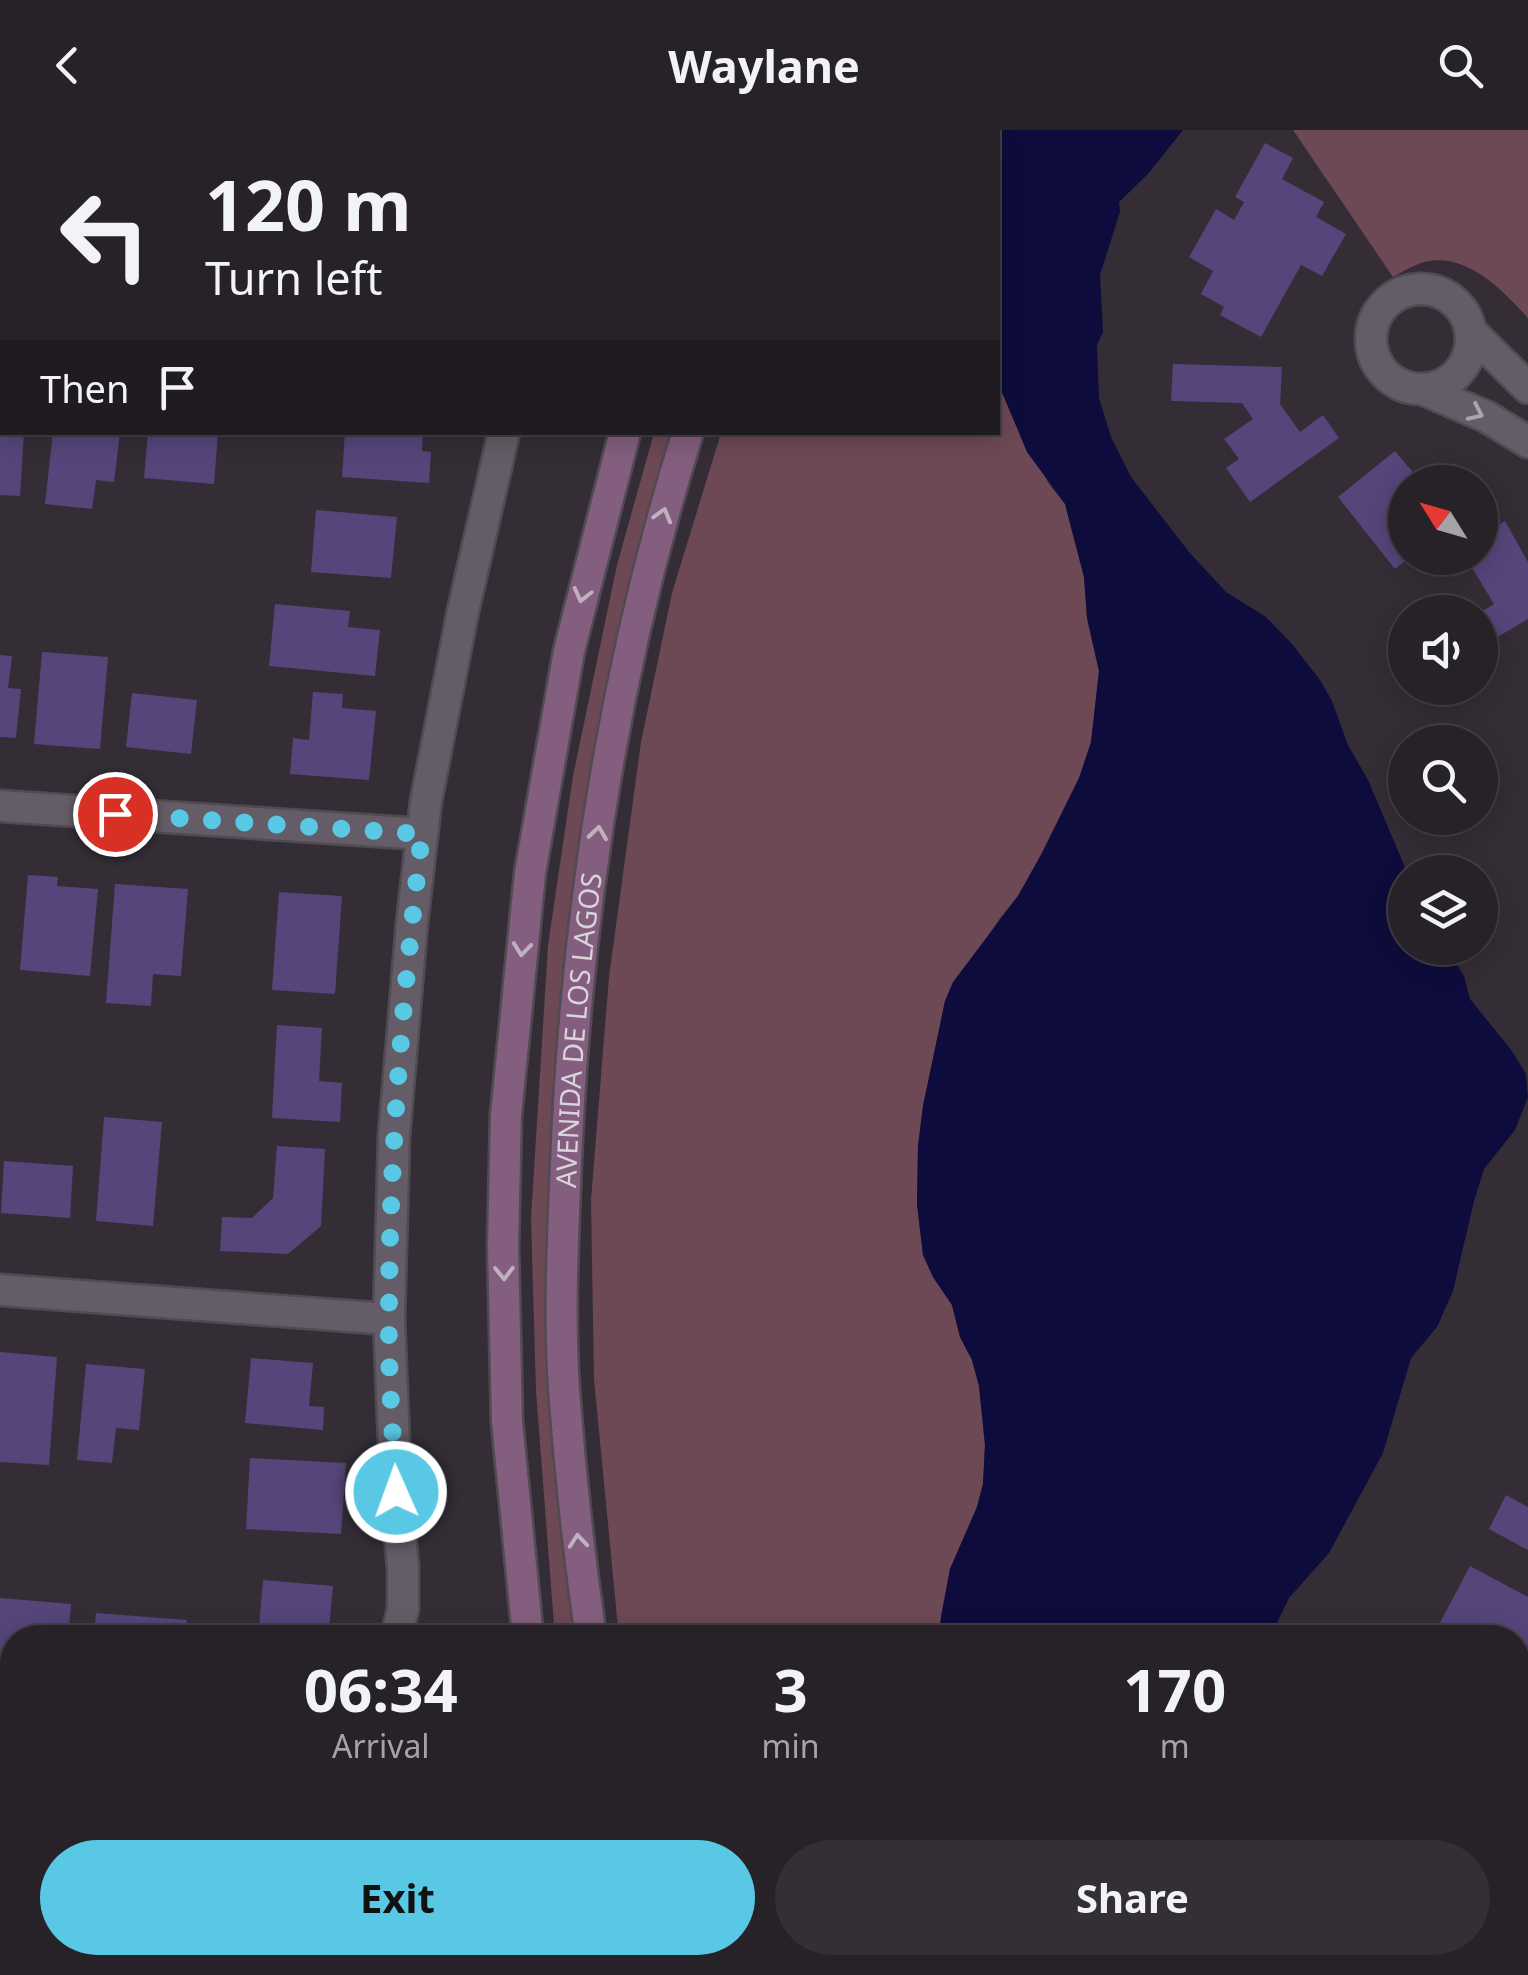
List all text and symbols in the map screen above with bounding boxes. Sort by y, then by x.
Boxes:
text: Waylane [668,35,860,96]
icon: back [40,38,95,93]
icon: search [1433,38,1488,93]
text: 120 m [205,156,412,252]
icon: left [40,170,170,300]
text: Turn left [205,247,382,308]
icon: arrive [150,360,205,415]
text: Then [40,362,130,414]
one-way arrow [1466,401,1484,421]
north arrow [1388,465,1498,575]
map controls [1388,465,1498,965]
one-way arrow [651,507,672,524]
one-way arrow [573,586,594,603]
button: sound [1388,595,1498,705]
button: search [1388,725,1498,835]
pin [73,772,158,857]
icon: arrive [88,787,143,842]
one-way arrow [587,825,608,842]
button: layers [1388,855,1498,965]
street label: AVENIDA DE LOS LAGOS [546,870,610,1189]
one-way arrow [512,942,534,958]
one-way arrow [493,1266,515,1282]
position arrow [344,1440,448,1544]
one-way arrow [568,1532,589,1548]
text: 06:34 [304,1648,458,1730]
text: 3 [773,1648,808,1730]
text: 170 [1123,1648,1226,1730]
text: Arrival [332,1724,430,1767]
text: min [762,1724,820,1767]
text: m [1160,1724,1190,1767]
button: Exit [40,1840,755,1955]
button: Share [775,1840,1490,1955]

